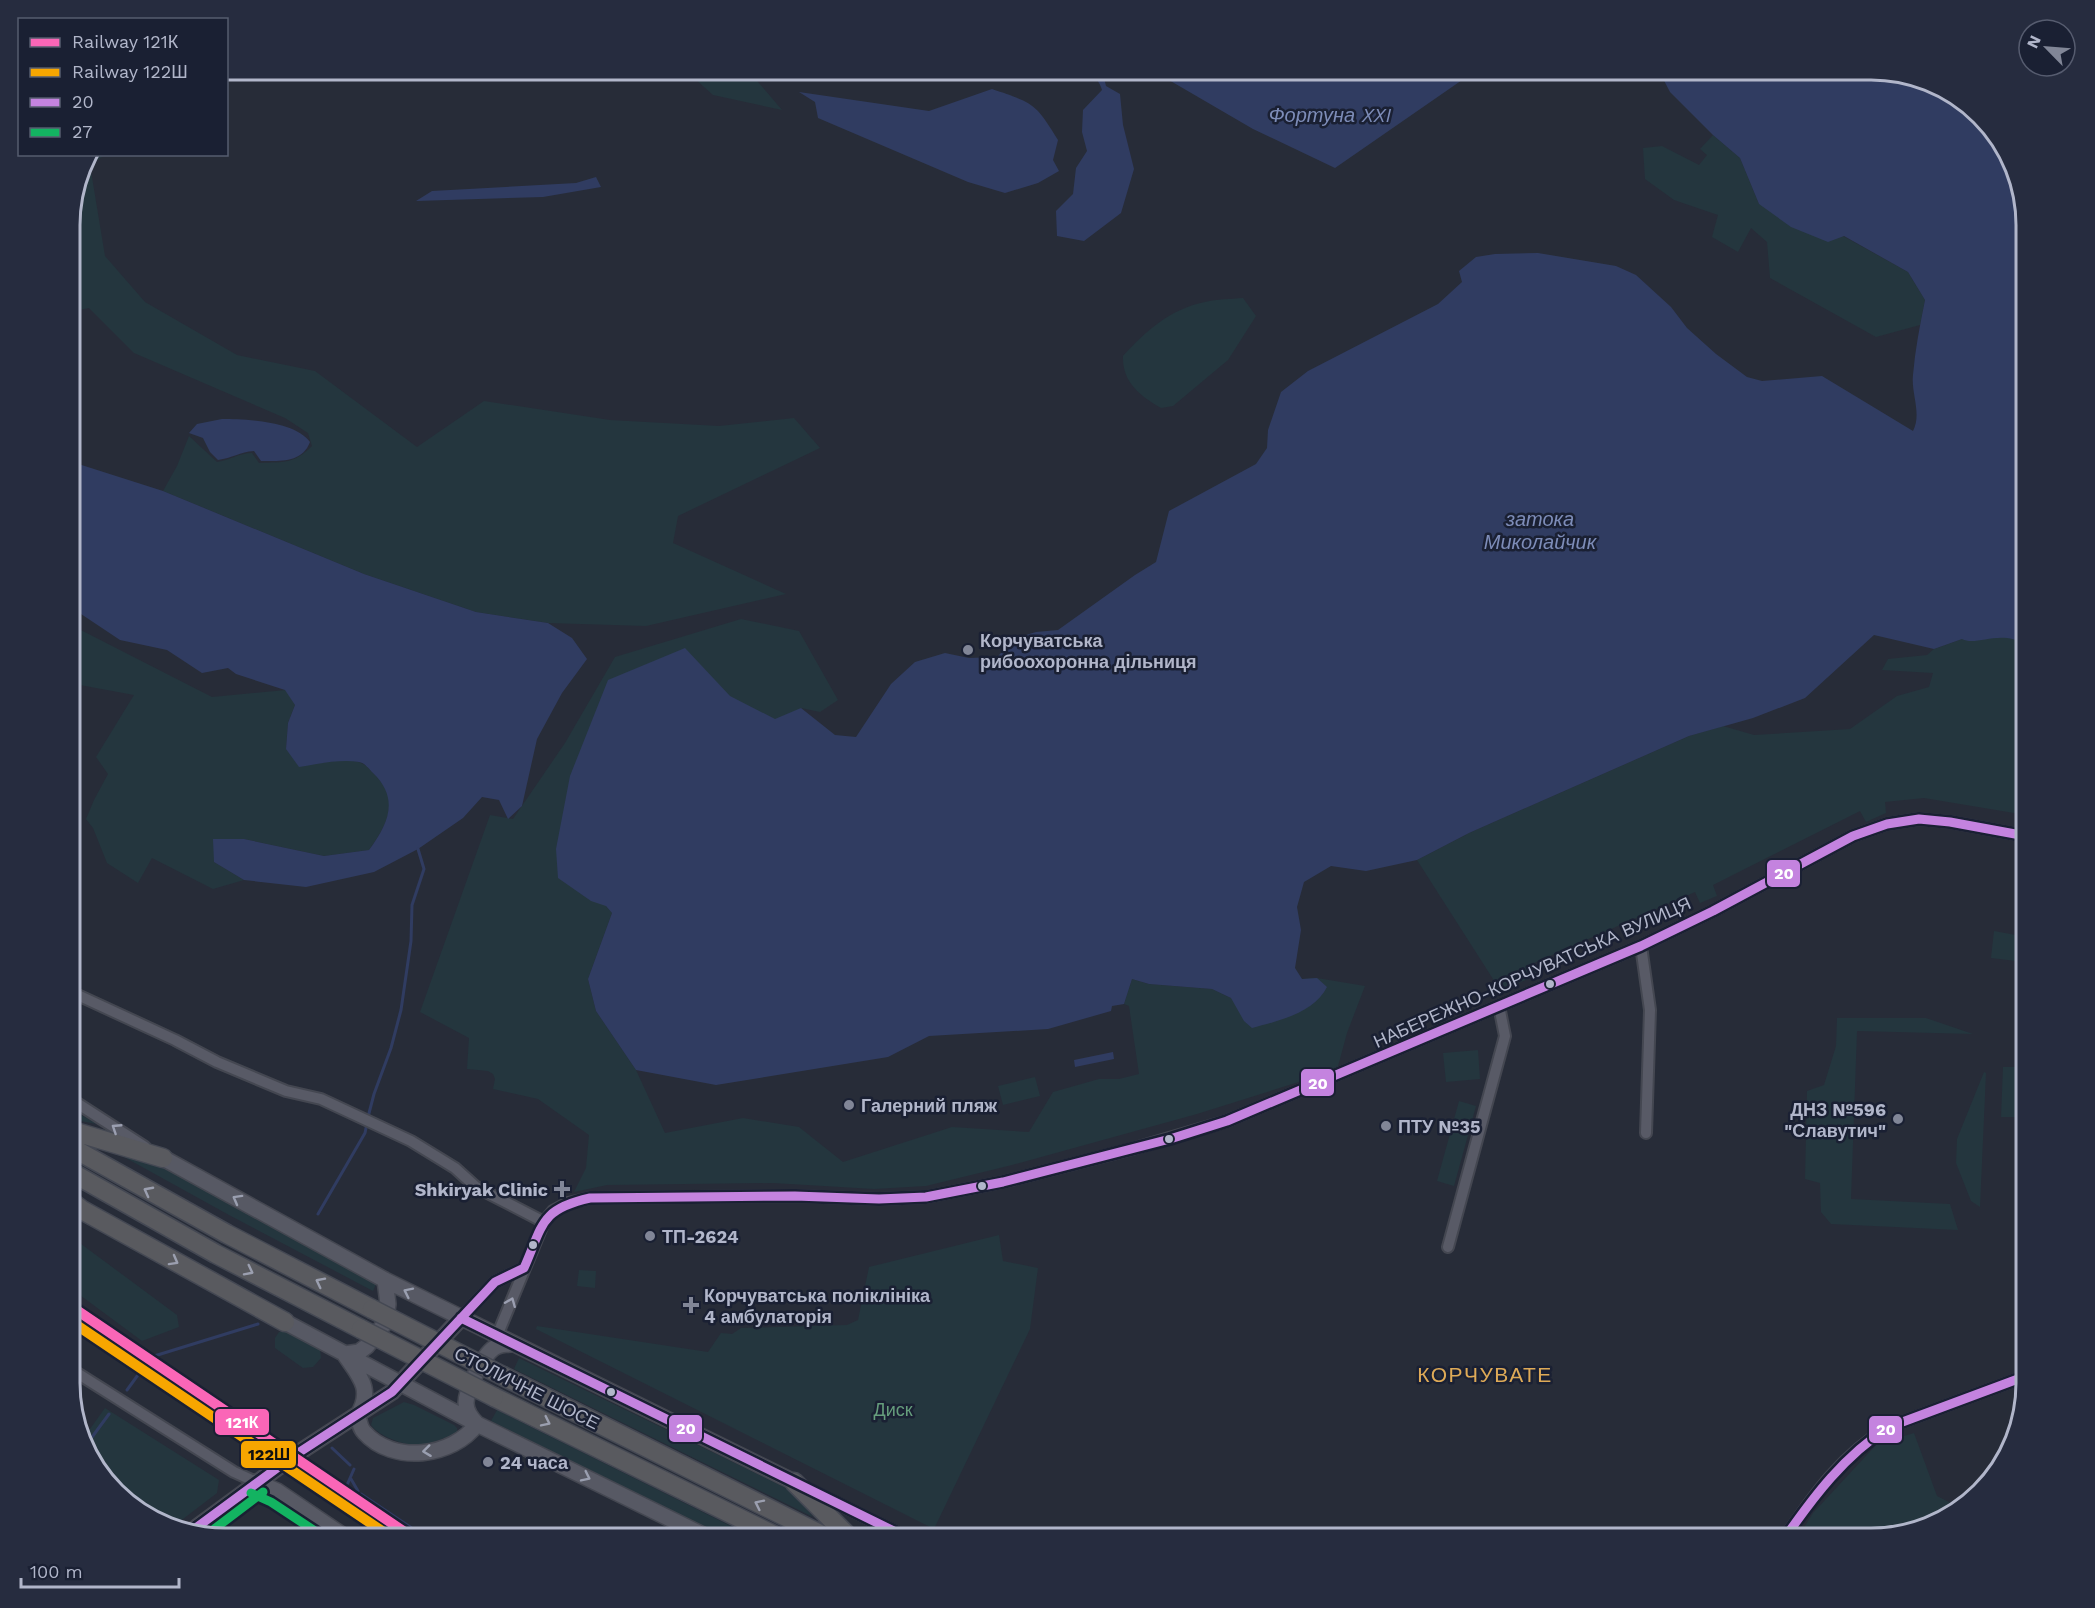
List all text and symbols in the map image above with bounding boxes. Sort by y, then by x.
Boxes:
legend [18,18,228,156]
north arrow [2017,18,2077,78]
text: Railway 121К [72,31,179,52]
text: N [2023,32,2045,51]
text: Railway 122Ш [72,61,188,82]
text: 20 [72,91,94,112]
water label: Фортуна XXI [1269,103,1391,127]
text: 27 [72,121,92,142]
water label: затока Миколайчик [1484,507,1598,554]
place label: Корчуватська рибоохоронна дільниця [980,630,1197,672]
marker: Корчуватська рибоохоронна дільниця [961,643,975,657]
line badge: 20 [1766,859,1801,888]
text: 20 [1774,864,1794,883]
street label: НАБЕРЕЖНО-КОРЧУВАТСЬКА ВУЛИЦЯ [1370,892,1694,1052]
unlabelled marker [1544,978,1556,990]
line badge: 20 [1300,1068,1335,1097]
text: 20 [1308,1074,1328,1093]
place label: Галерний пляж [861,1095,997,1116]
marker: Галерний пляж [842,1098,856,1112]
place label: ДНЗ №596 "Славутич" [1784,1099,1886,1141]
marker: ДНЗ №596 "Славутич" [1891,1112,1905,1126]
place label: ПТУ №35 [1398,1116,1480,1137]
marker: ПТУ №35 [1379,1119,1393,1133]
one-way arrow [112,1124,122,1136]
unlabelled marker [1163,1133,1175,1145]
place label: Shkiryak Clinic [415,1179,548,1200]
marker: Shkiryak Clinic [553,1180,571,1198]
unlabelled marker [976,1180,988,1192]
one-way arrow [144,1187,154,1198]
one-way arrow [233,1195,243,1206]
place label: ТП-2624 [662,1226,739,1247]
marker: ТП-2624 [643,1229,657,1243]
unlabelled marker [527,1239,539,1251]
one-way arrow [168,1254,178,1265]
one-way arrow [243,1263,254,1275]
one-way arrow [316,1278,327,1289]
place label: Корчуватська поліклініка 4 амбулаторія [704,1285,931,1327]
one-way arrow [404,1288,415,1299]
marker: Корчуватська поліклініка 4 амбулаторія [682,1296,700,1314]
one-way arrow [504,1297,516,1308]
street label: СТОЛИЧНЕ ШОСЕ [451,1342,603,1434]
district label: КОРЧУВАТЕ [1417,1362,1553,1387]
unlabelled marker [605,1386,617,1398]
park label: Диск [873,1399,913,1420]
line badge: 121К [214,1408,270,1436]
text: 121К [225,1413,259,1432]
line badge: 20 [668,1414,703,1443]
one-way arrow [540,1415,551,1427]
line badge: 20 [1868,1415,1903,1444]
text: 20 [676,1419,696,1438]
text: 20 [1876,1420,1896,1439]
line badge: 122Ш [240,1440,297,1469]
one-way arrow [423,1444,432,1457]
text: 122Ш [248,1445,290,1464]
place label: 24 часа [500,1452,569,1473]
marker: 24 часа [481,1455,495,1469]
one-way arrow [579,1470,590,1481]
one-way arrow [754,1499,765,1511]
scale bar [21,1551,178,1589]
text: 100 m [30,1561,83,1582]

